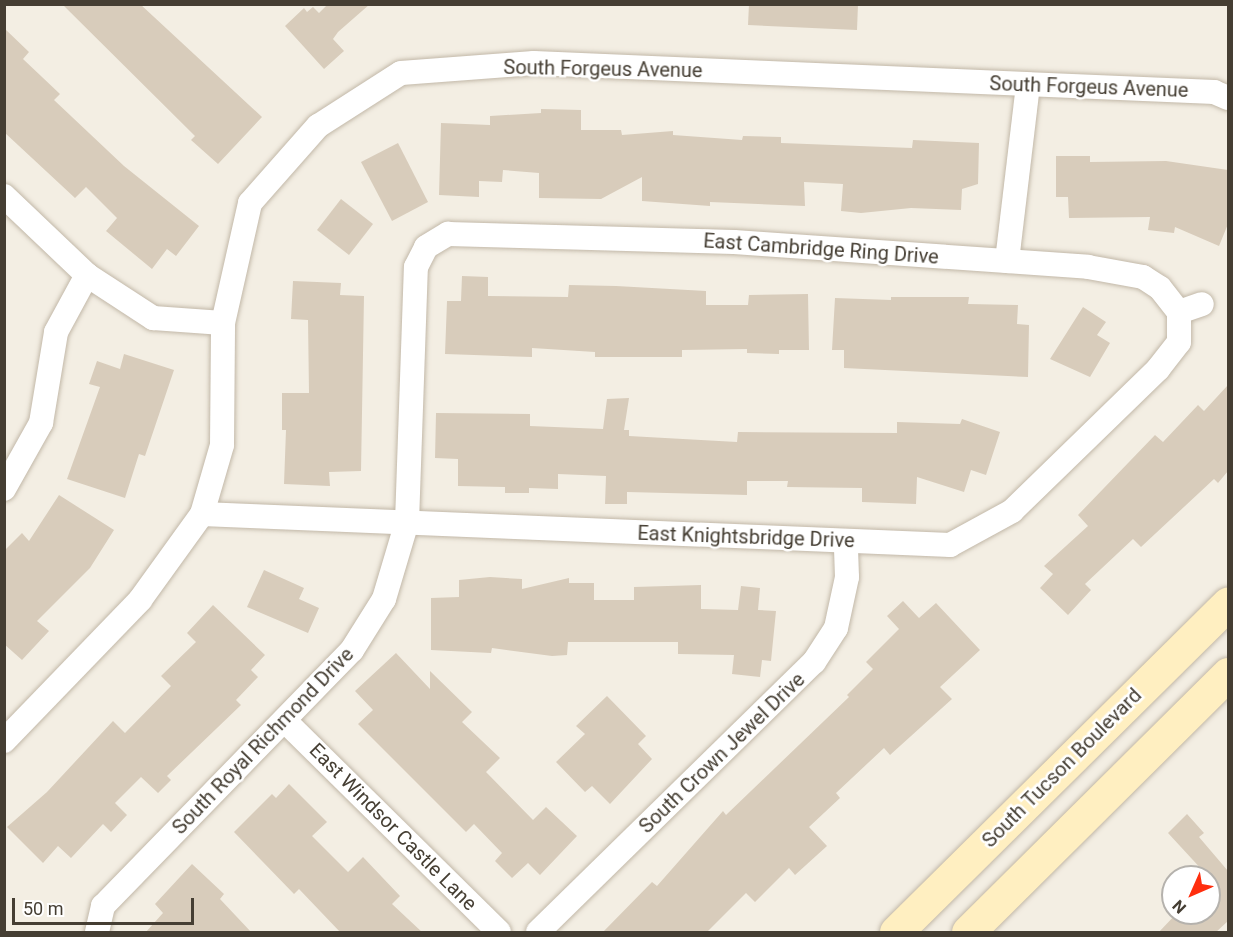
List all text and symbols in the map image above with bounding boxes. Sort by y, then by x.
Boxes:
street label: South Forgeus Avenue [503,55,703,83]
street label: South Forgeus Avenue [989,72,1189,102]
street label: East Cambridge Ring Drive [703,229,939,269]
street label: East Knightsbridge Drive [637,521,855,553]
street label: South Royal Richmond Drive [167,643,359,839]
street label: South Crown Jewel Drive [634,668,810,838]
street label: South Tucson Boulevard [977,683,1147,853]
street label: East Windsor Castle Lane [304,738,482,916]
north arrow [1161,865,1221,925]
scale bar [15,886,196,924]
text: N [1169,896,1190,917]
text: 50 m [23,898,63,919]

